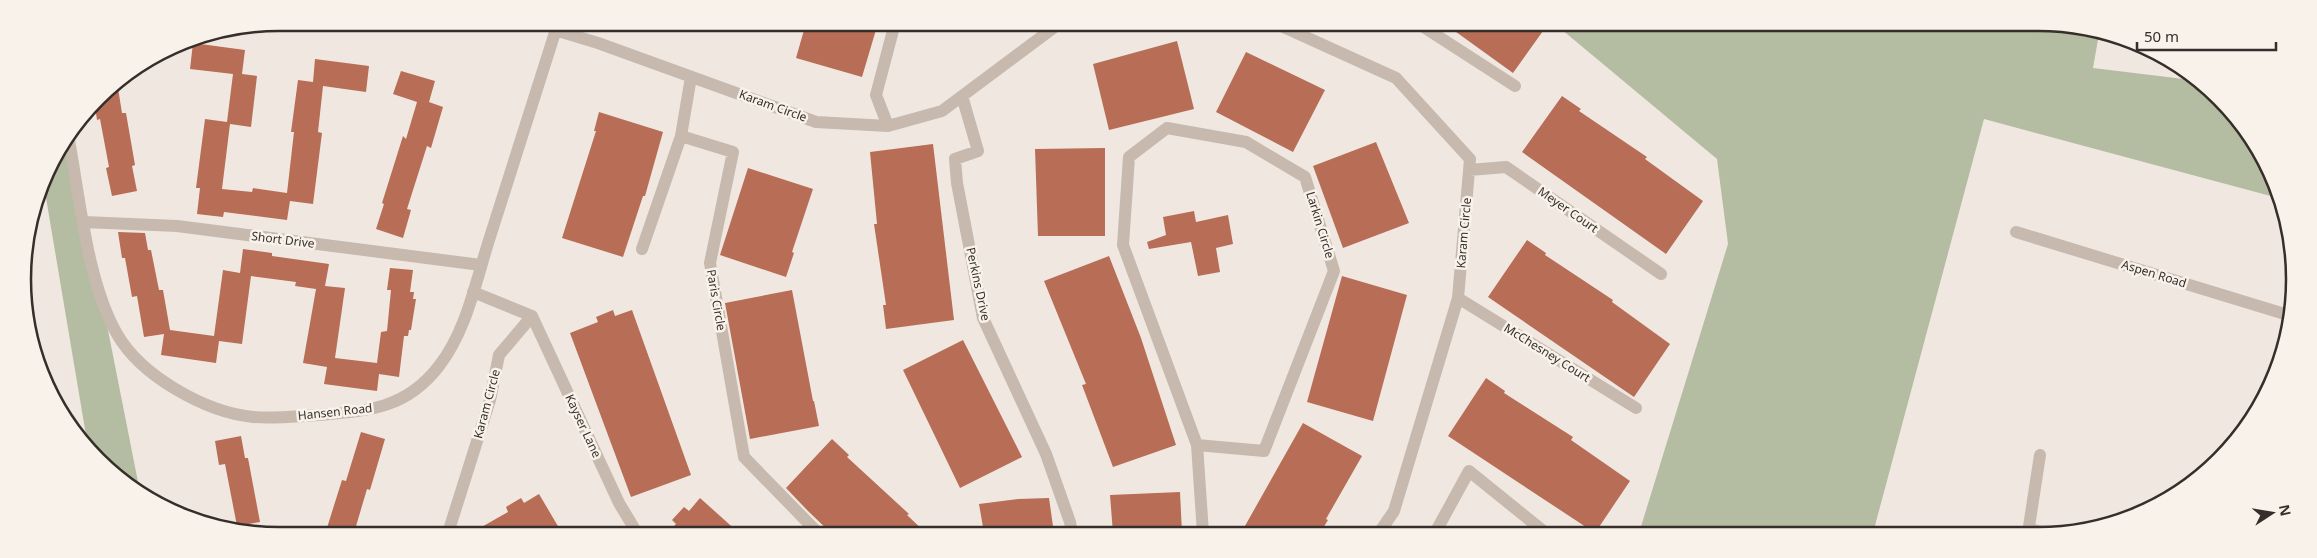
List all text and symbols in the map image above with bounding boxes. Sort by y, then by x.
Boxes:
scale bar [2137,20,2276,52]
text: 50 m [2144,26,2179,46]
street label: Karam Circle [737,85,810,126]
street label: Meyer Court [1535,183,1602,237]
street label: Larkin Circle [1302,189,1339,261]
street label: Karam Circle [1452,197,1475,269]
street label: Short Drive [251,227,316,252]
street label: Perkins Drive [962,246,995,322]
street label: Aspen Road [2120,256,2189,291]
street label: Paris Circle [703,268,730,332]
street label: McChesney Court [1501,319,1594,386]
street label: Karam Circle [469,367,504,440]
street label: Kayser Lane [561,391,606,460]
street label: Hansen Road [297,399,373,424]
north arrow [2247,488,2297,538]
text: N [2275,503,2296,518]

